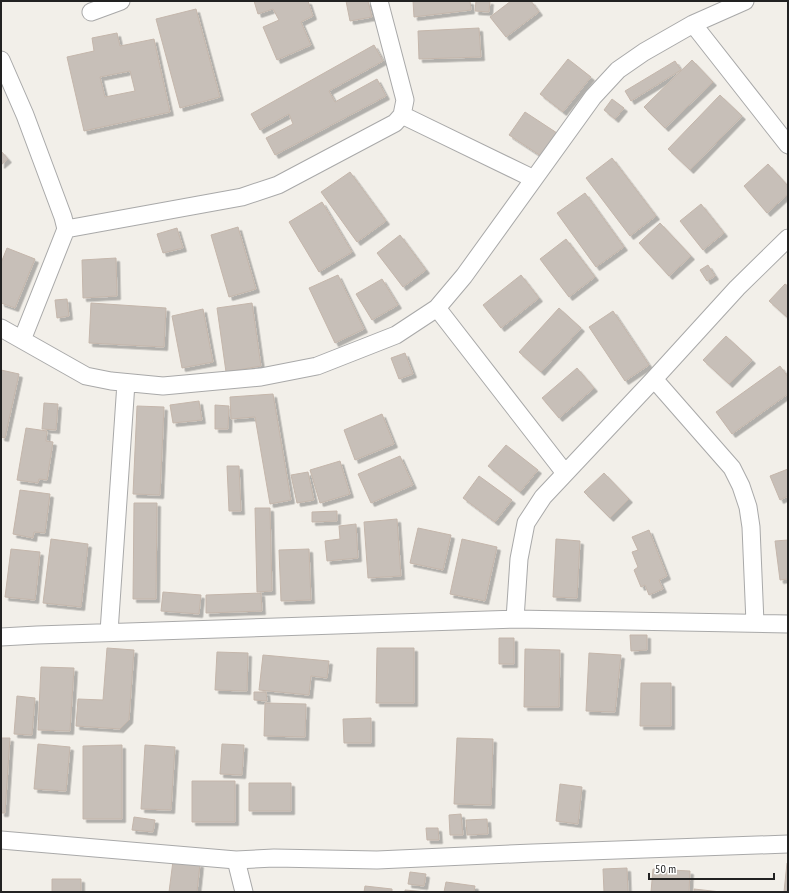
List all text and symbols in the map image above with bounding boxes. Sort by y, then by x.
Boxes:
scale bar [649,855,774,881]
text: 50 m [655,861,676,876]

